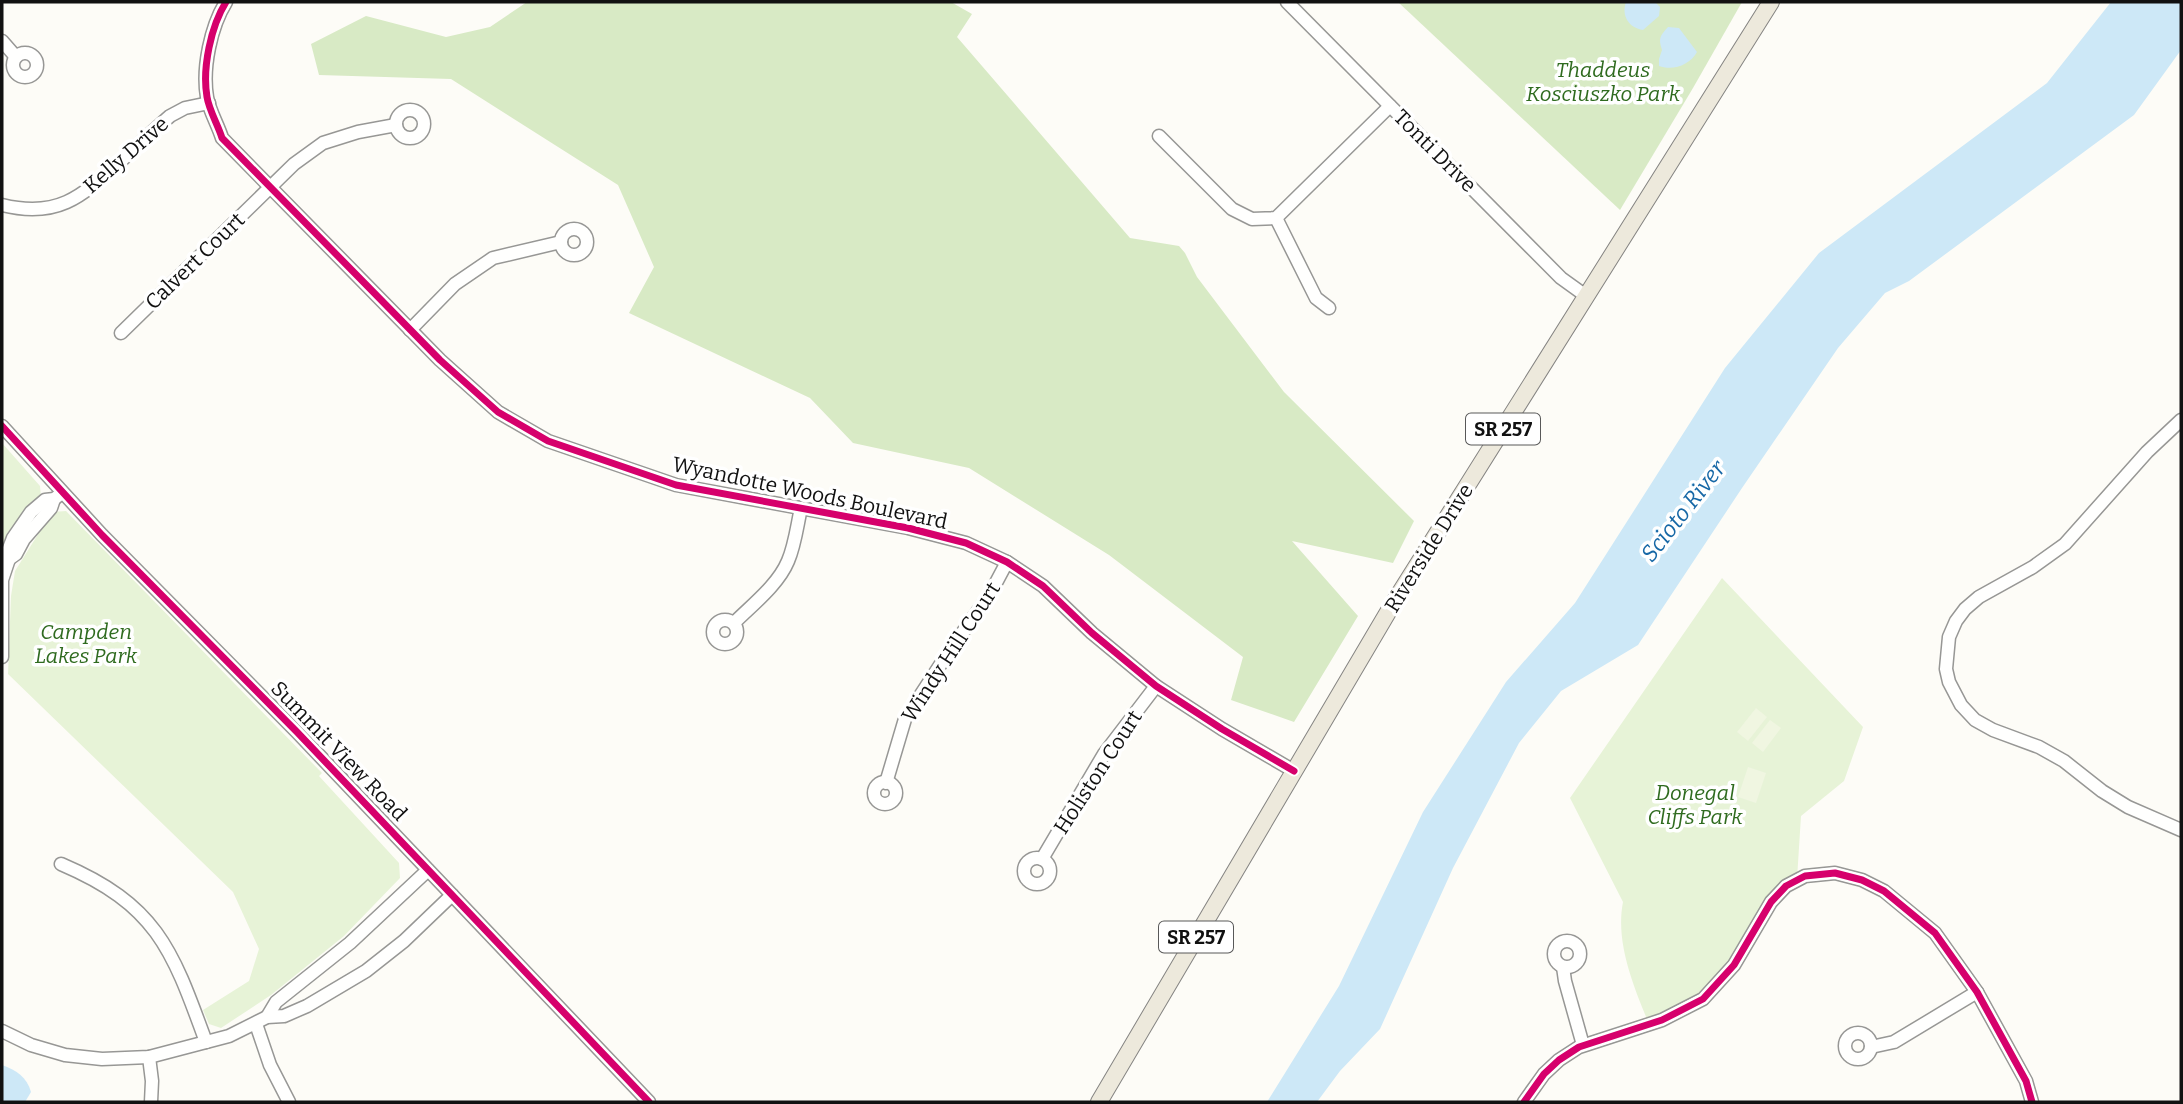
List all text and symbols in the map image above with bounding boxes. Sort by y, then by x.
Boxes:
park label: Thaddeus Kosciuszko Park [1526,57,1681,107]
street label: Tonti Drive [1388,104,1482,198]
street label: Kelly Drive [78,111,174,199]
street label: Calvert Court [140,207,251,315]
road number: SR 257 [1466,414,1540,444]
street label: Wyandotte Woods Boulevard [670,451,950,535]
water label: Scioto River [1635,453,1732,567]
street label: Riverside Drive [1379,479,1479,617]
street label: Windy Hill Court [896,577,1006,727]
park label: Campden Lakes Park [35,619,138,669]
street label: Summit View Road [265,676,413,826]
street label: Holiston Court [1048,705,1148,839]
park label: Donegal Cliffs Park [1647,780,1743,830]
road number: SR 257 [1159,922,1233,953]

